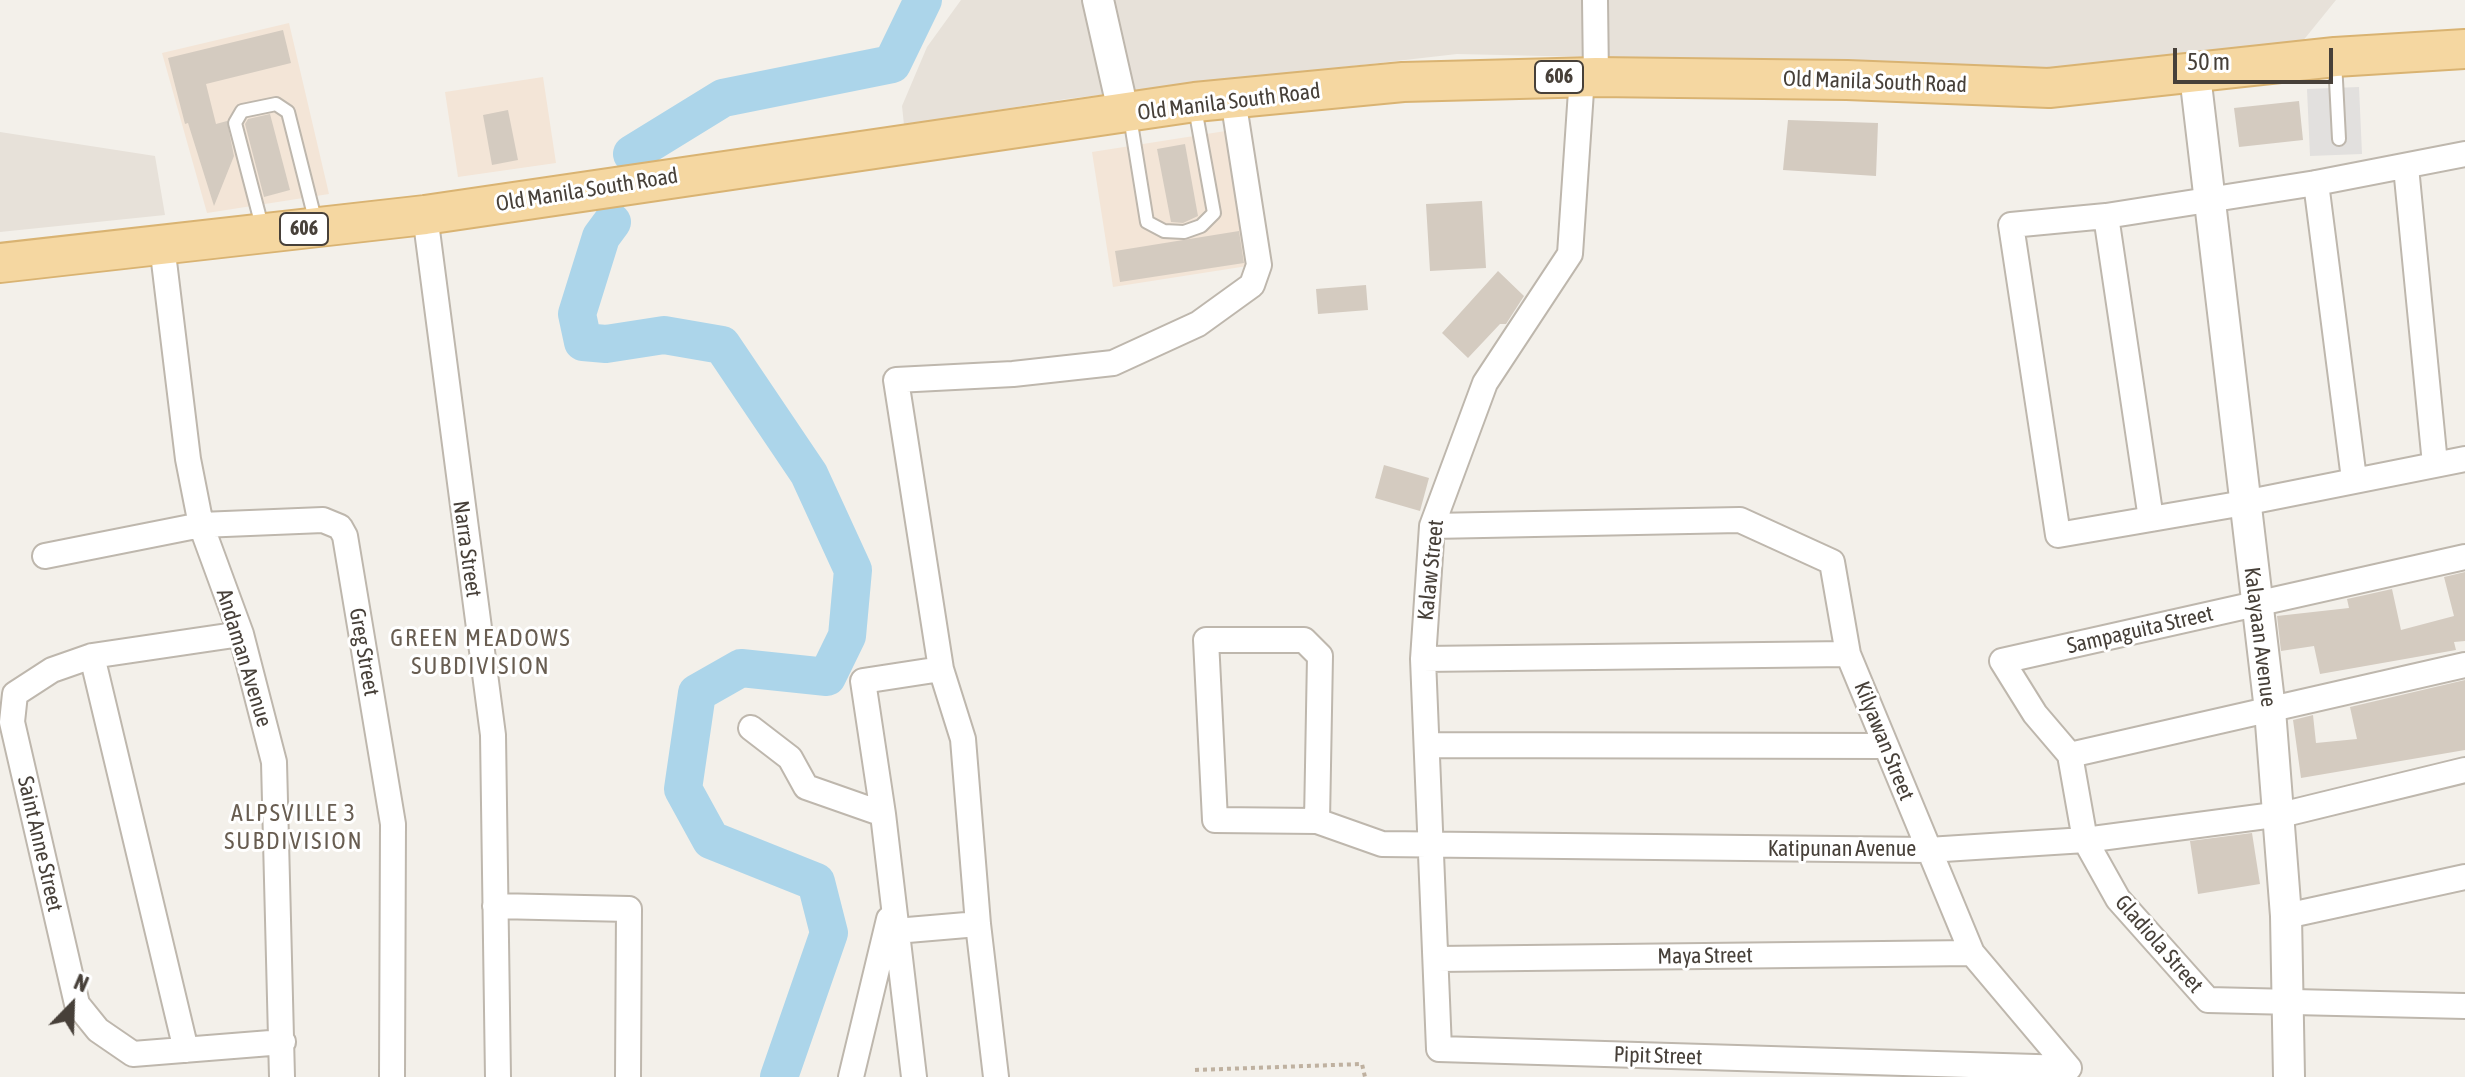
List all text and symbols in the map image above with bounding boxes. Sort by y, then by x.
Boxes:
scale bar [2177,32,2337,82]
text: 50 m [2187,48,2230,75]
road number: 606 [1535,61,1583,93]
street label: Old Manila South Road [1783,66,1967,98]
street label: Old Manila South Road [1136,78,1322,126]
street label: Old Manila South Road [494,163,680,217]
road number: 606 [280,213,328,245]
street label: Narra Street [447,499,487,599]
street label: Kalaw Street [1413,518,1449,622]
street label: Kalayaan Avenue [2238,566,2282,708]
street label: Andaman Avenue [211,586,277,730]
street label: Sampaguita Street [2064,600,2216,660]
street label: Greg Street [343,606,385,698]
district label: GREEN MEADOWS SUBDIVISION [390,624,572,680]
street label: Kilyawan Street [1848,678,1920,804]
street label: Saint Anne Street [12,774,68,914]
district label: ALPSVILLE 3 SUBDIVISION [224,799,364,855]
street label: Katipunan Avenue [1768,836,1916,862]
street label: Gladiola Street [2109,890,2209,998]
street label: Maya Street [1657,942,1753,970]
north arrow [32,965,112,1045]
text: N [70,968,92,997]
street label: Pipit Street [1613,1041,1703,1071]

